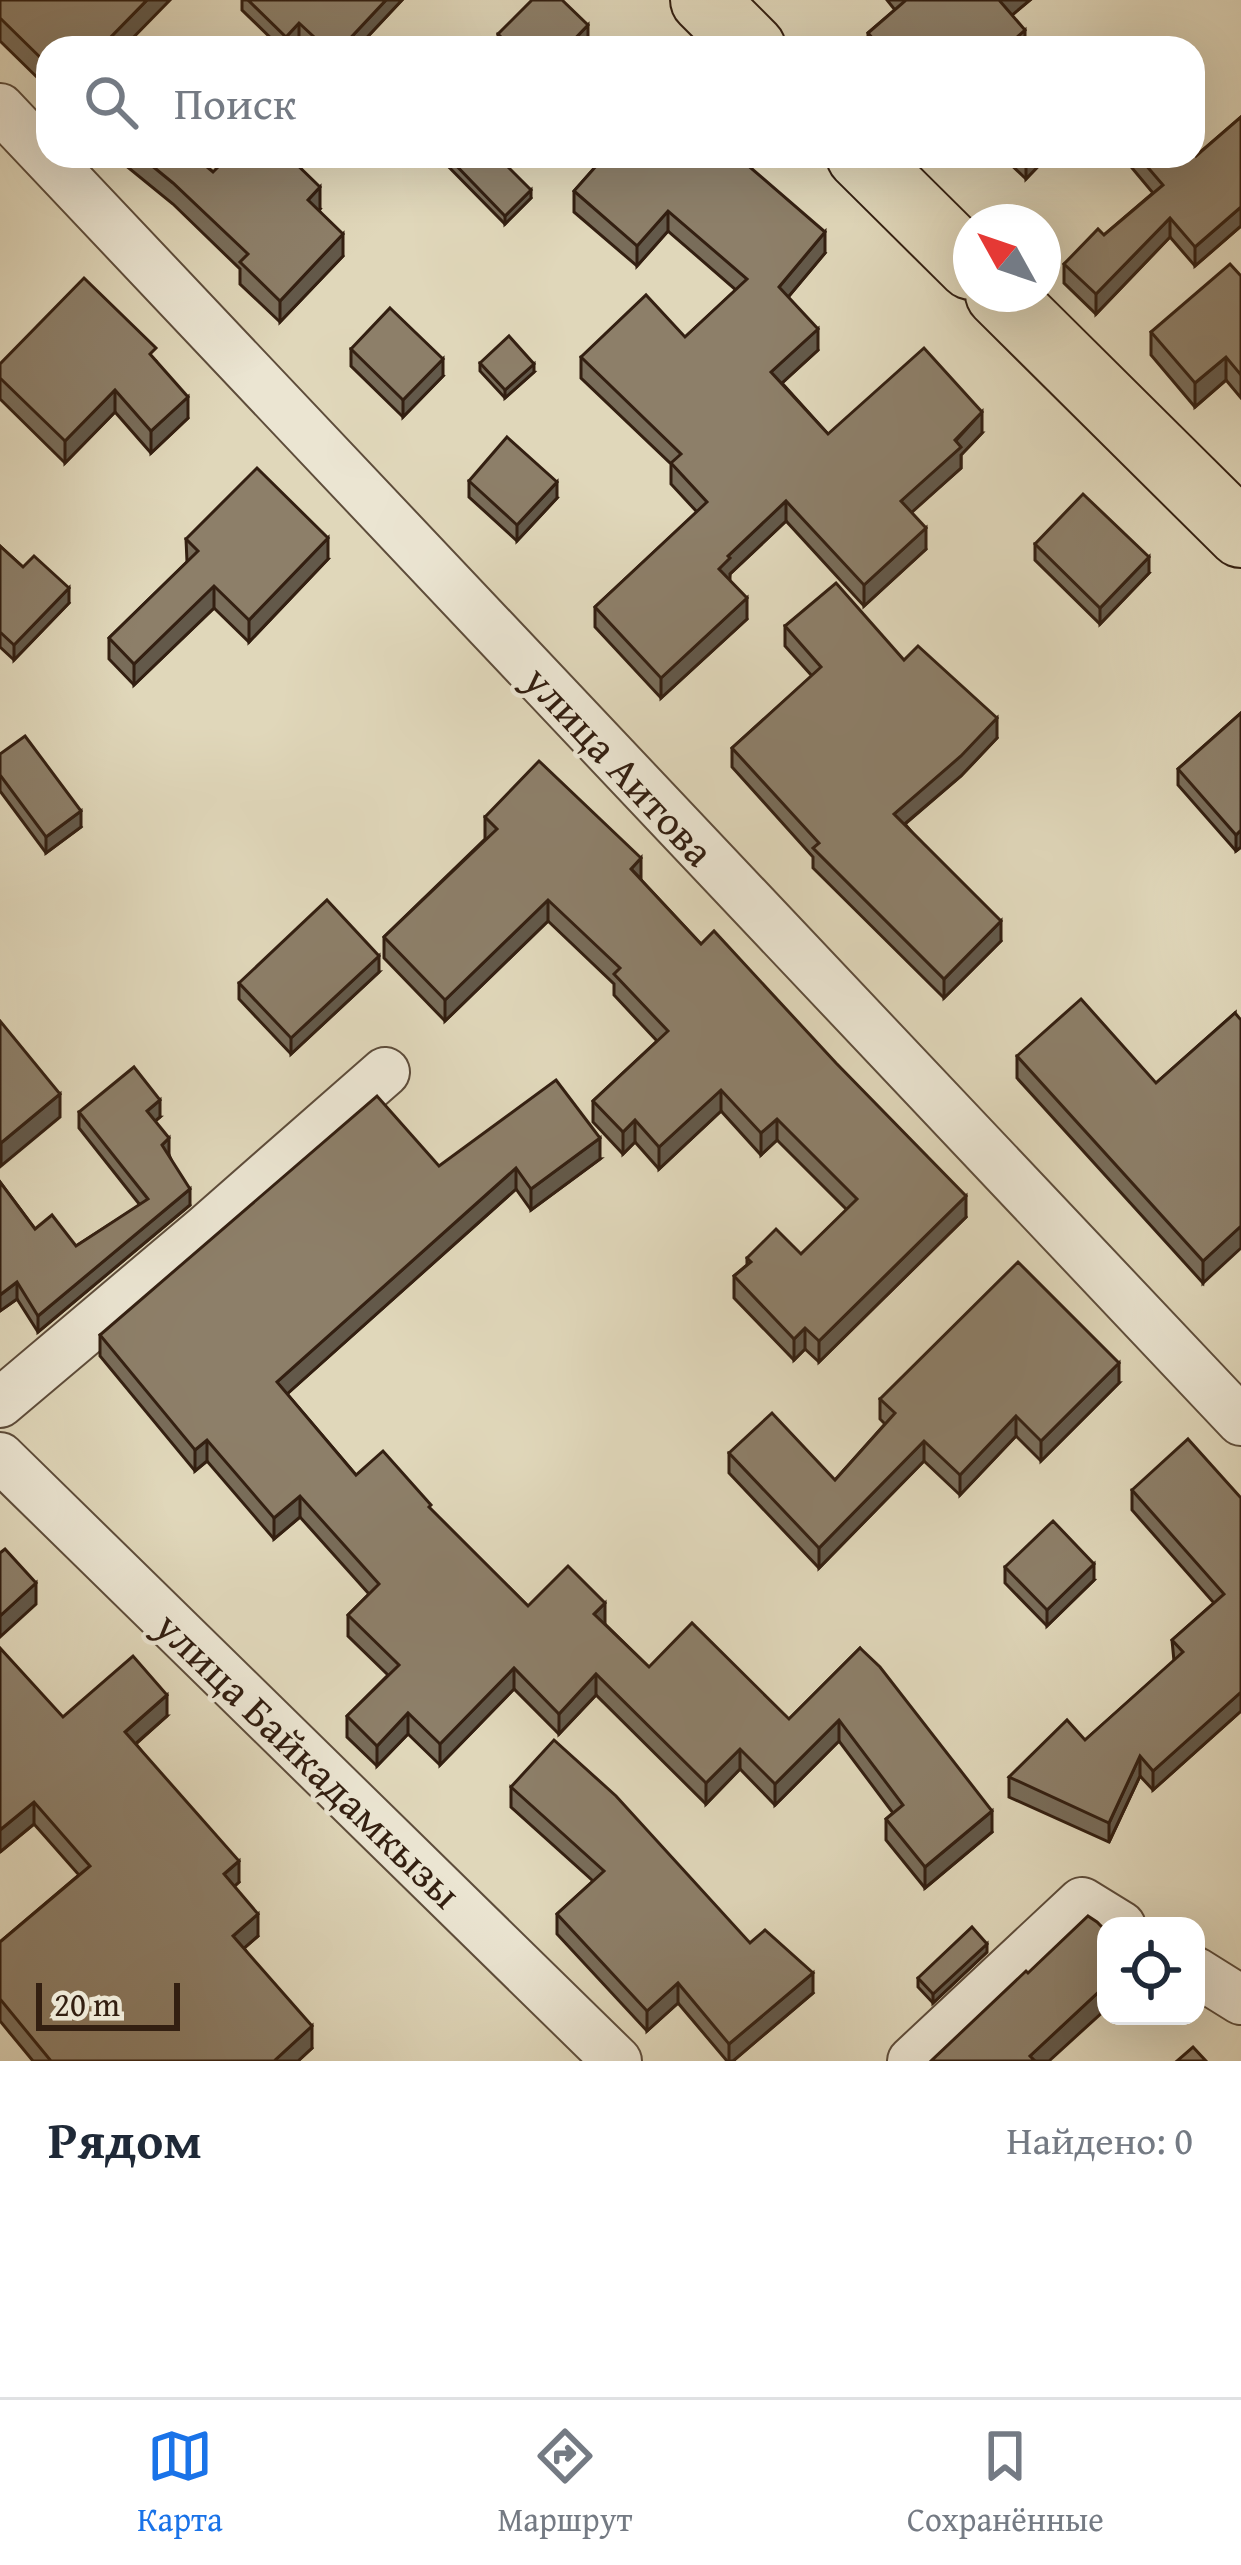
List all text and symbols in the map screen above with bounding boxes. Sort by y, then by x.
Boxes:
search box [36,36,1205,168]
icon: search [78,69,144,135]
text: Поиск [174,70,296,135]
north arrow [953,204,1061,312]
street label: улица Аитова [510,650,729,879]
street label: улица Байкадамкызы [141,1596,476,1922]
map controls [1097,1917,1205,2025]
button: locate [1097,1917,1205,2025]
scale bar [36,1977,180,2030]
text: 20 m [54,1980,120,2028]
text: Рядом [48,2102,202,2177]
text: Найдено: 0 [1006,2111,1193,2168]
tab: Карта [137,2423,223,2543]
tab: Маршрут [497,2423,632,2543]
tab: Сохранённые [907,2423,1104,2543]

